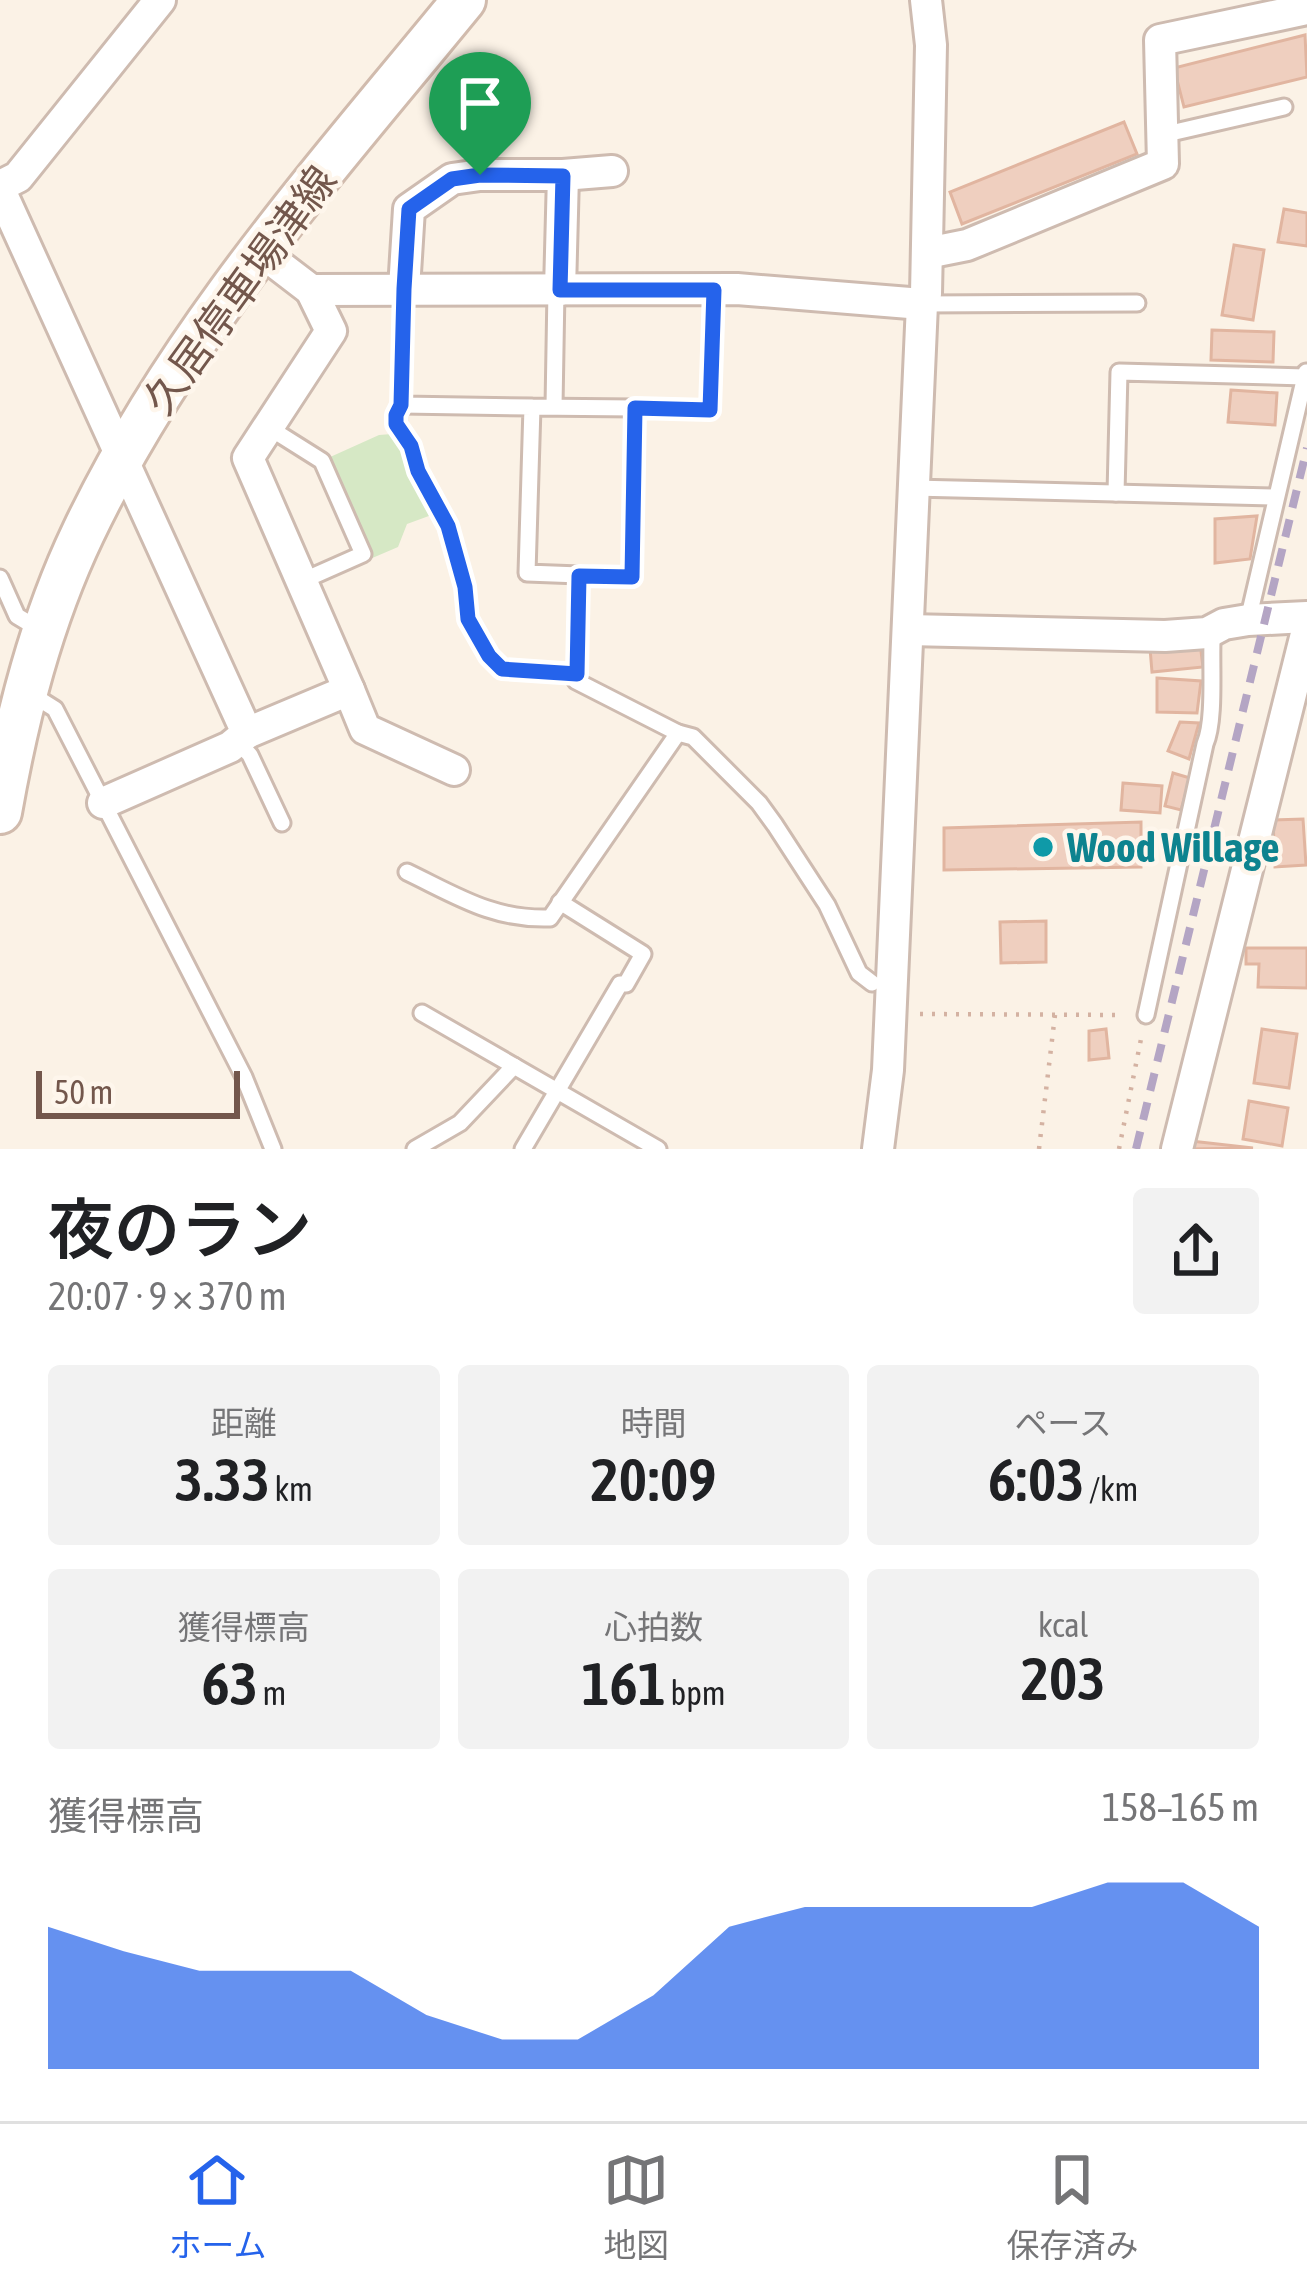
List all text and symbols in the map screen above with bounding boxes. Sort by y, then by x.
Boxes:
pin [429,52,531,175]
icon: arrive [447,70,513,136]
street label: 久居停車場津線 [134,157,346,423]
place label: Wood Willage [1066,823,1280,871]
marker: Wood Willage [1030,834,1056,860]
scale bar [36,1065,240,1118]
text: 50 m [54,1073,113,1111]
button: share [1133,1188,1259,1314]
text: 夜のラン [48,1191,312,1267]
text: 20:07 · 9 × 370 m [48,1274,287,1318]
text: 距離 [211,1404,277,1442]
text: 時間 [620,1404,686,1442]
text: ペース [1014,1404,1112,1442]
text: 3.33 [175,1445,270,1514]
text: 20:09 [591,1445,716,1514]
text: 6:03 [988,1445,1084,1514]
text: km [270,1470,313,1508]
text: /km [1084,1470,1138,1508]
text: kcal [1038,1606,1088,1644]
text: 獲得標高 [178,1608,310,1646]
text: 心拍数 [604,1608,703,1646]
text: 203 [1021,1644,1105,1713]
text: 63 [201,1649,258,1718]
text: 161 [581,1649,666,1718]
text: m [258,1674,286,1712]
text: bpm [666,1674,726,1712]
text: 158–165 m [1102,1785,1259,1829]
text: 獲得標高 [48,1794,204,1838]
tab: ホーム [168,2147,267,2267]
tab: 地図 [603,2147,669,2267]
tab: 保存済み [1006,2147,1138,2267]

